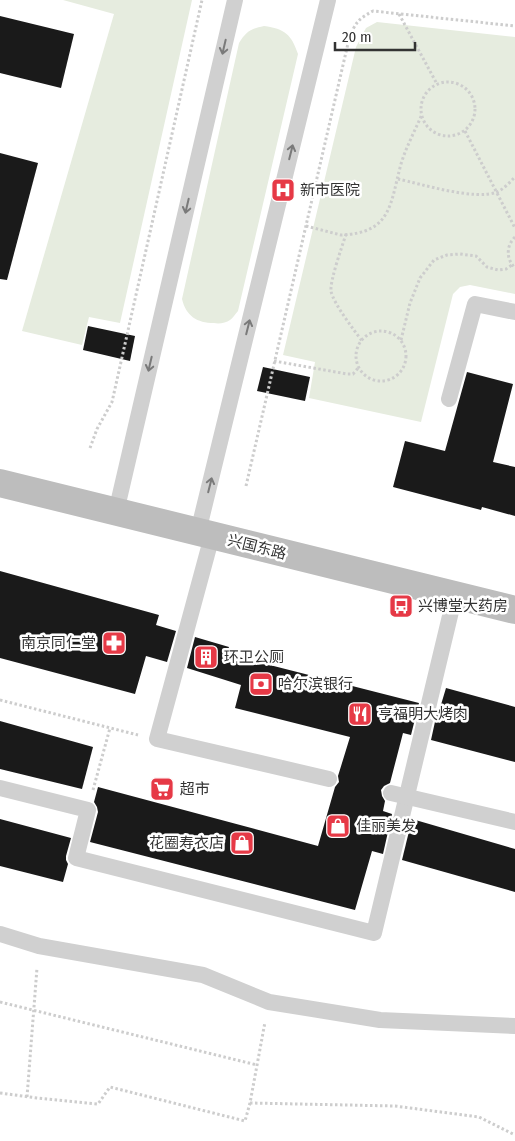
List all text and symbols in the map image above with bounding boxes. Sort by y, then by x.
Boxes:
scale bar [335,20,415,52]
text: 20 m [342,28,372,46]
one-way arrow [219,39,228,55]
one-way arrow [287,145,296,161]
hospital icon: 新市医院 [270,177,296,203]
place label: 新市医院 [300,181,360,199]
one-way arrow [182,197,191,213]
one-way arrow [244,320,253,336]
one-way arrow [145,355,154,371]
one-way arrow [206,477,215,493]
street label: 兴国东路 [226,531,288,563]
bus stop icon: 兴博堂大药房 [388,593,414,619]
place label: 兴博堂大药房 [418,597,508,615]
pharmacy icon: 南京同仁堂 [101,630,127,656]
place label: 南京同仁堂 [21,634,96,652]
building icon: 环卫公厕 [193,644,219,670]
place label: 环卫公厕 [224,648,284,666]
bank icon: 哈尔滨银行 [248,671,274,697]
place label: 哈尔滨银行 [278,675,353,693]
restaurant icon: 亨福明大烤肉 [347,701,373,727]
place label: 亨福明大烤肉 [378,705,468,723]
supermarket icon: 超市 [149,776,175,802]
place label: 超市 [180,780,210,798]
shop icon: 佳丽美发 [325,813,351,839]
place label: 佳丽美发 [356,817,416,835]
shop icon: 花圈寿衣店 [229,830,255,856]
place label: 花圈寿衣店 [149,834,224,852]

